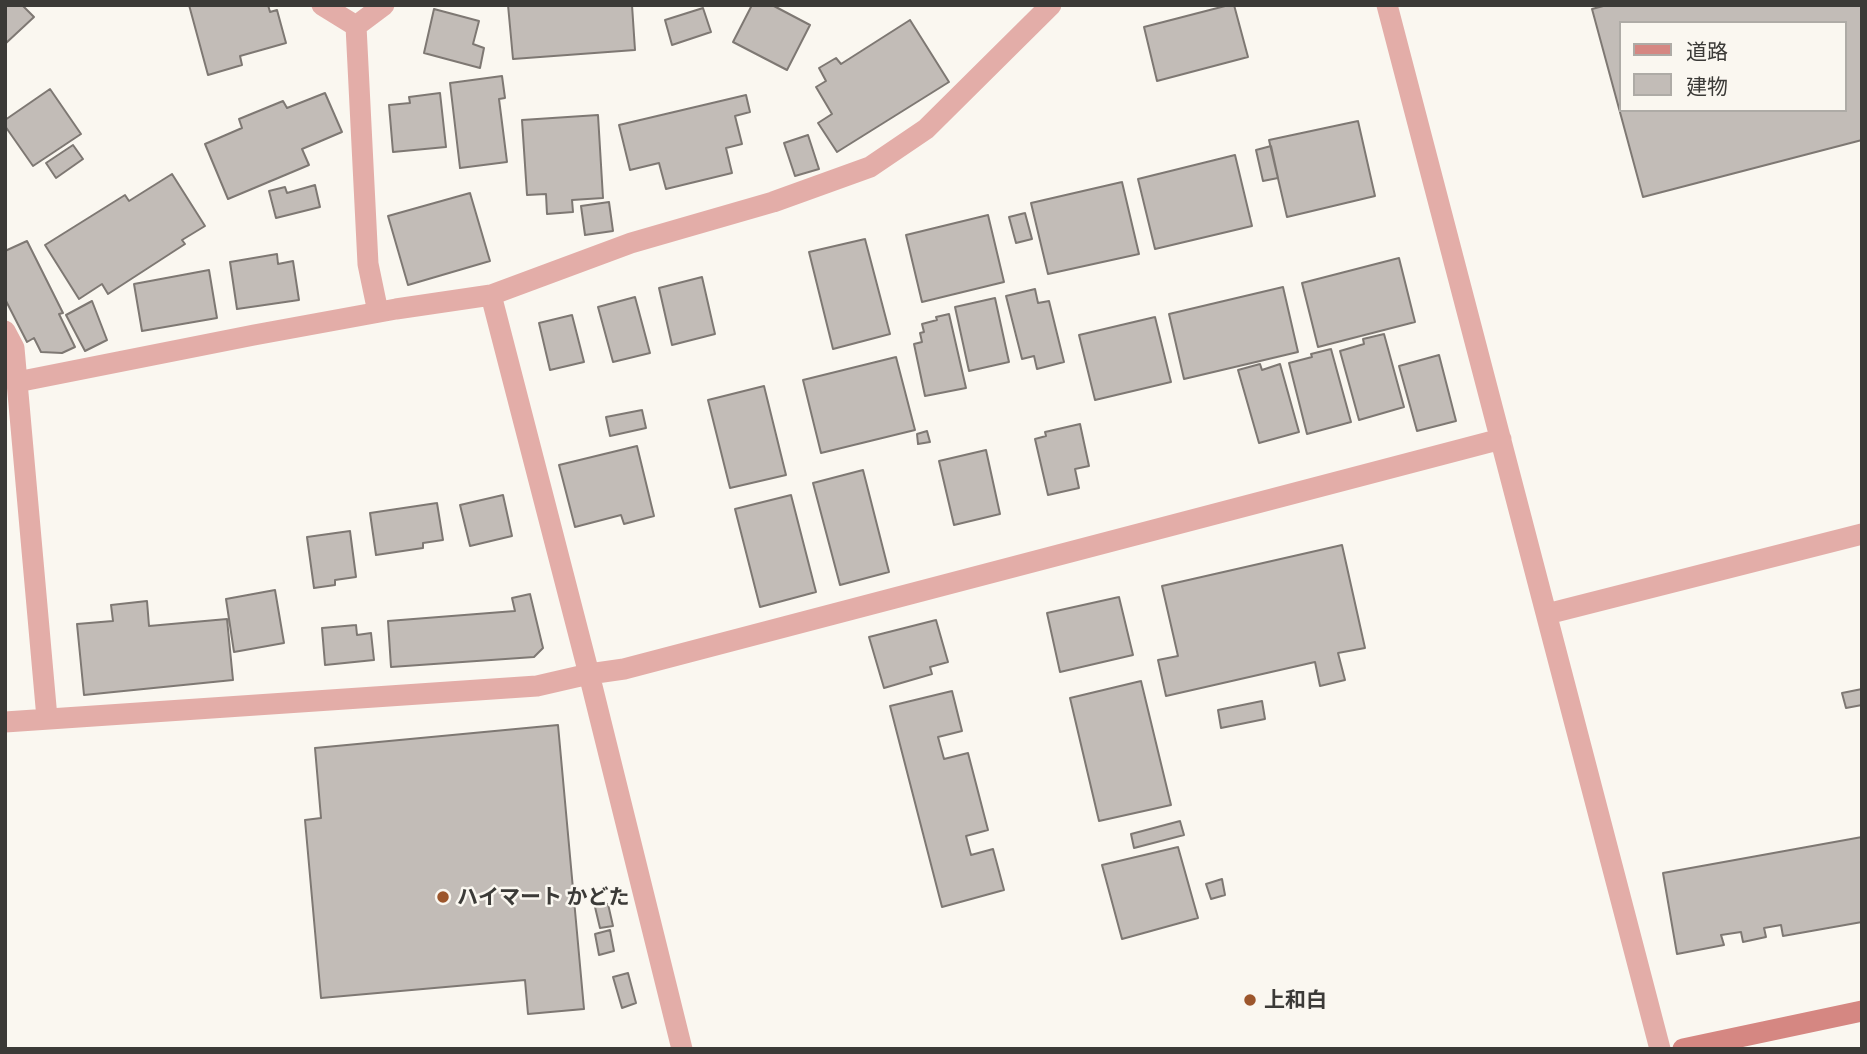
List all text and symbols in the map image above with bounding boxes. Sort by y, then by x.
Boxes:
legend [1618,21,1846,112]
text: 道路 [1686,38,1728,63]
text: 建物 [1686,73,1728,98]
place label: ハイマート かどた [457,884,630,910]
marker: ハイマート かどた [435,889,451,905]
place label: 上和白 [1264,987,1327,1013]
marker: 上和白 [1242,992,1258,1008]

